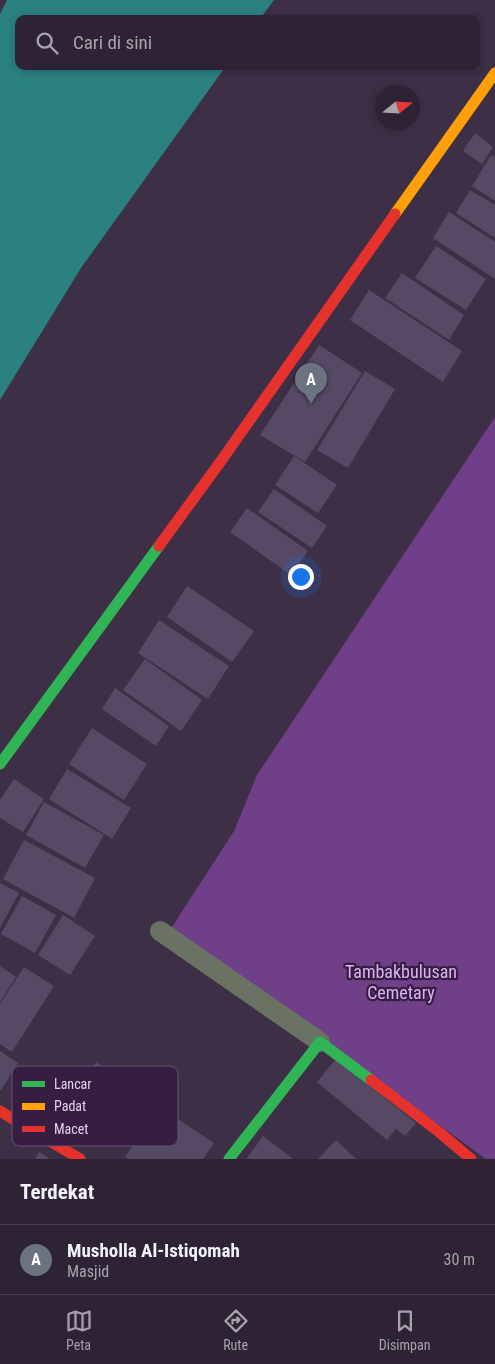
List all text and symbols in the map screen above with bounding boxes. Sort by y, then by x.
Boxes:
search box [15,15,480,70]
icon: search [33,29,61,57]
text: Cari di sini [73,31,152,54]
north arrow [375,85,420,130]
pin: A [295,363,327,404]
your location [288,564,314,590]
park label: Tambakbulusan Cemetary [345,961,457,1003]
legend [12,1066,178,1146]
text: Lancar [54,1076,92,1092]
text: Padat [54,1098,86,1114]
text: Macet [54,1121,88,1137]
text: Terdekat [20,1180,94,1204]
text: Musholla Al-Istiqomah [67,1239,240,1262]
text: A [31,1250,41,1269]
text: 30 m [443,1250,475,1269]
text: Masjid [67,1262,109,1281]
tab: Peta [65,1307,93,1353]
tab: Rute [222,1307,250,1353]
tab: Disimpan [379,1307,430,1353]

